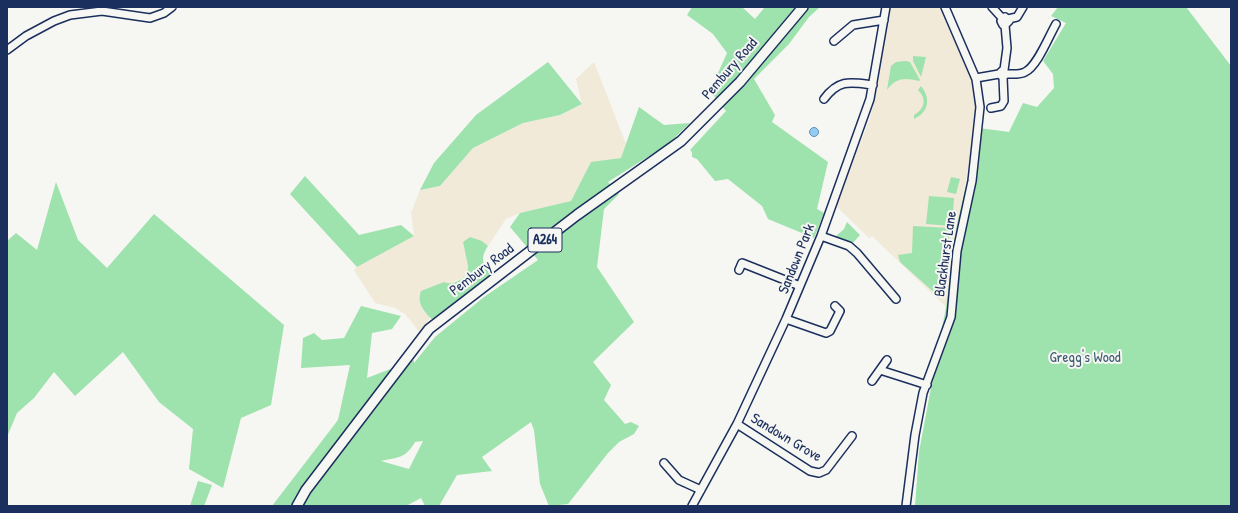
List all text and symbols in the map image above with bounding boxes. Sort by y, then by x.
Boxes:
street label: Pembury Road [698,35,762,103]
street label: Blackhurst Lane [931,210,961,298]
street label: Sandown Park [775,221,819,297]
road number: A264 [528,228,562,252]
street label: Pembury Road [446,240,518,300]
park label: Gregg's Wood [1049,349,1121,367]
street label: Sandown Grove [747,410,825,466]

